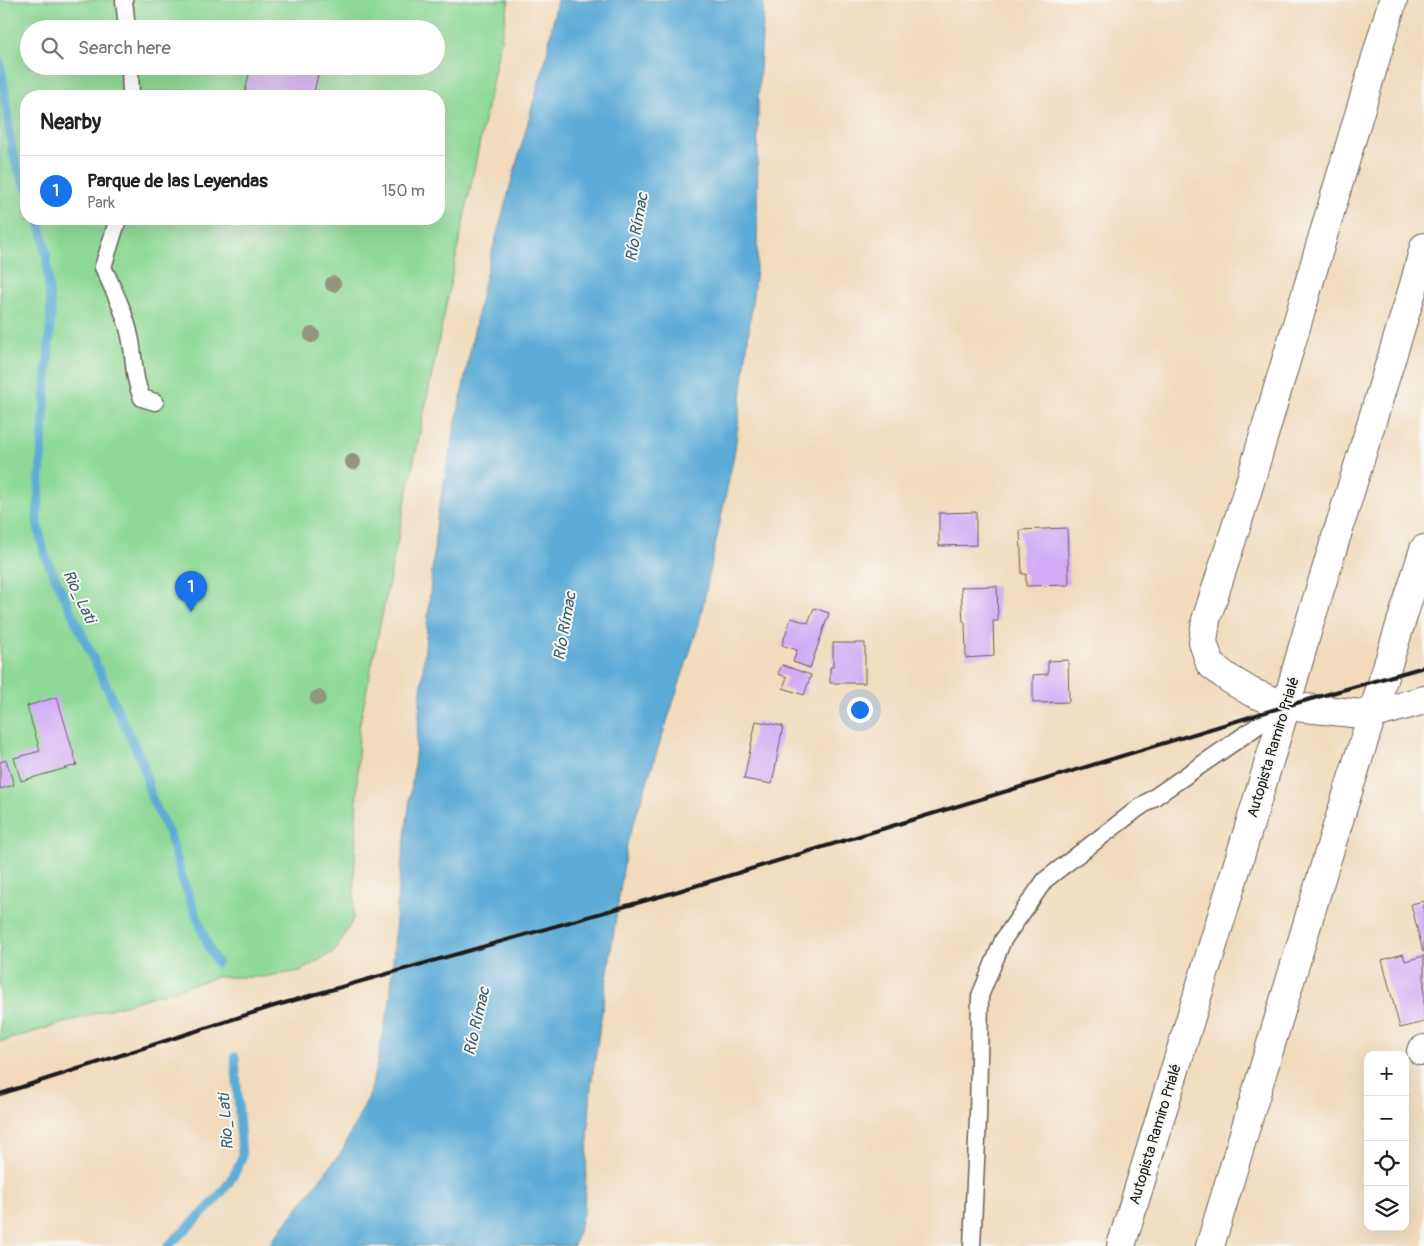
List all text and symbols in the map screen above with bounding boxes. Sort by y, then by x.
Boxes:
search box [20,20,445,75]
icon: search [38,34,66,62]
text: Search here [78,36,171,60]
text: Nearby [40,109,101,136]
text: Parque de las Leyendas [87,169,268,193]
text: 1 [53,181,59,201]
text: 150 m [381,181,425,201]
water label: Río Rímac [621,190,653,263]
text: Park [87,193,115,213]
water label: Rio_Lati [58,567,101,628]
pin: 1 [175,571,207,612]
water label: Río Rímac [549,589,581,662]
street label: Autopista Ramiro Prialé [1243,674,1304,820]
your location [847,697,873,723]
water label: Río Rímac [459,984,495,1057]
map controls [1364,1051,1409,1231]
button: + [1364,1051,1409,1096]
street label: Autopista Ramiro Prialé [1125,1061,1186,1207]
water label: Rio_Lati [214,1091,238,1150]
button: − [1364,1096,1409,1141]
button: locate [1364,1141,1409,1186]
button: layers [1364,1186,1409,1231]

